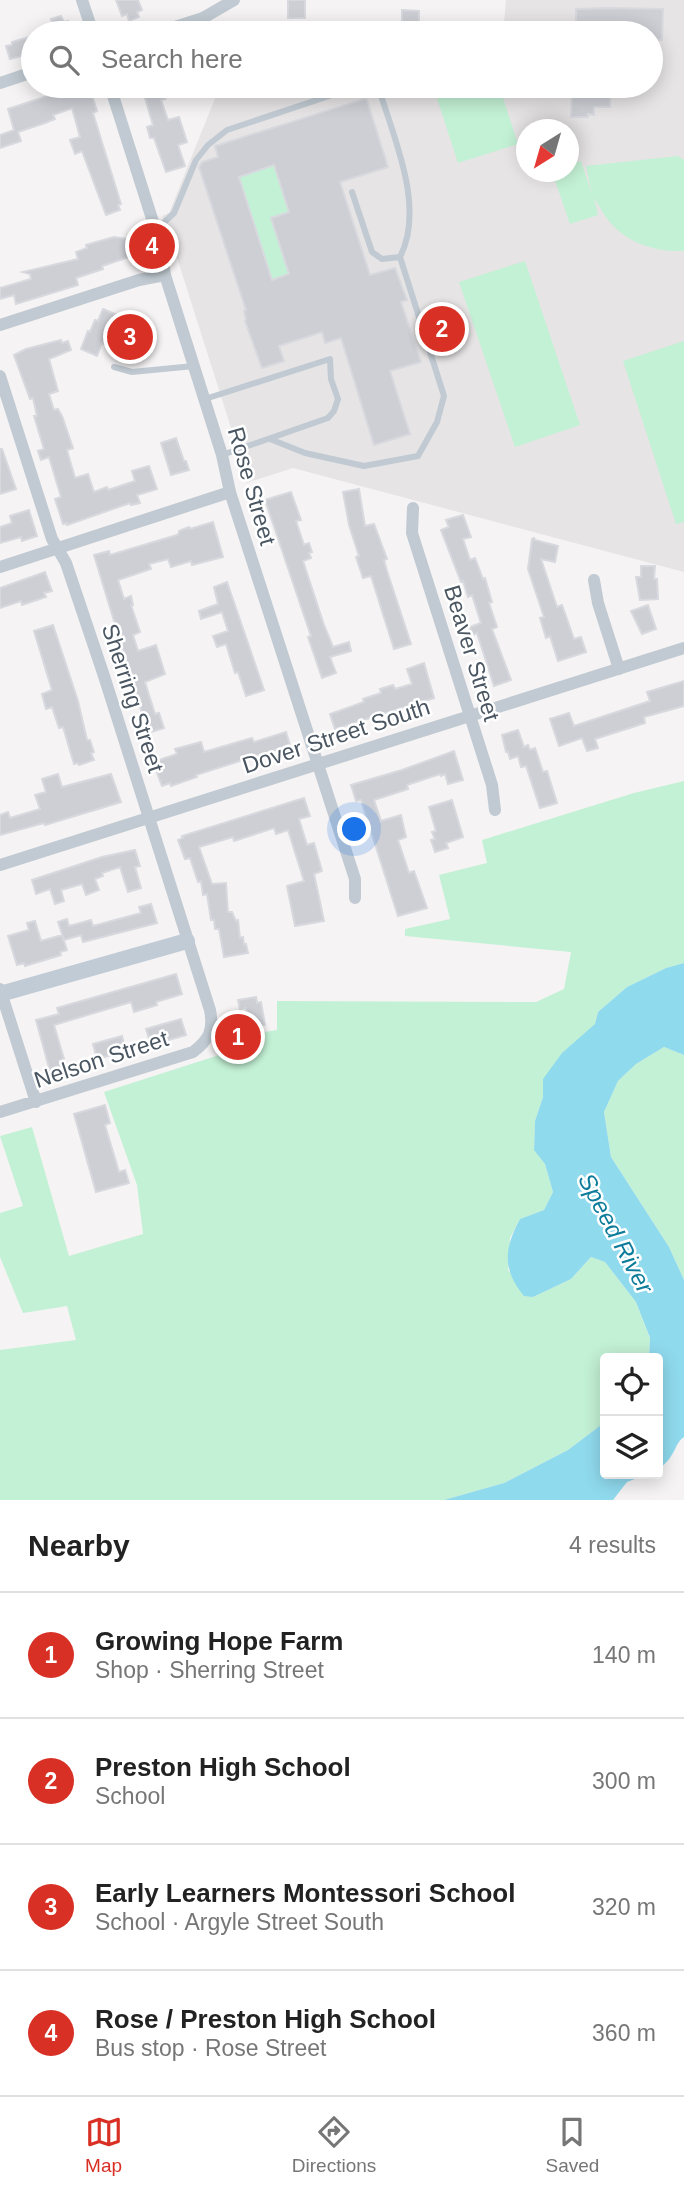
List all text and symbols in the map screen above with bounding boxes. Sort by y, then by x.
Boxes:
search box [21,21,663,98]
icon: search [45,41,83,79]
text: Search here [101,44,243,74]
north arrow [516,119,579,182]
pin: 4 [129,220,175,272]
pin: 2 [419,303,465,355]
pin: 3 [107,311,153,363]
street label: Rose Street [223,424,281,549]
street label: Beaver Street [439,582,505,725]
street label: Sherring Street [97,620,169,776]
street label: Dover Street South [239,693,433,779]
your location [337,812,371,846]
pin: 1 [215,1011,261,1063]
street label: Nelson Street [31,1025,172,1093]
water label: Speed River [573,1168,659,1299]
map controls [600,1353,663,1479]
button: locate [600,1353,663,1416]
button: layers [600,1416,663,1479]
text: Nearby [28,1529,130,1562]
text: 4 results [569,1532,656,1558]
text: Growing Hope Farm [95,1626,343,1656]
text: 1 [45,1642,57,1668]
text: 140 m [592,1642,656,1668]
text: Shop · Sherring Street [95,1657,324,1683]
text: Preston High School [95,1752,351,1782]
text: 2 [45,1768,57,1794]
text: 300 m [592,1768,656,1794]
text: School [95,1783,165,1809]
text: Early Learners Montessori School [95,1878,515,1908]
text: 3 [45,1894,57,1920]
text: 320 m [592,1894,656,1920]
text: School · Argyle Street South [95,1909,384,1935]
text: Rose / Preston High School [95,2004,436,2034]
text: 4 [45,2020,57,2046]
text: 360 m [592,2020,656,2046]
text: Bus stop · Rose Street [95,2035,326,2061]
tab: Map [85,2113,123,2177]
tab: Directions [292,2113,376,2177]
tab: Saved [545,2113,599,2177]

